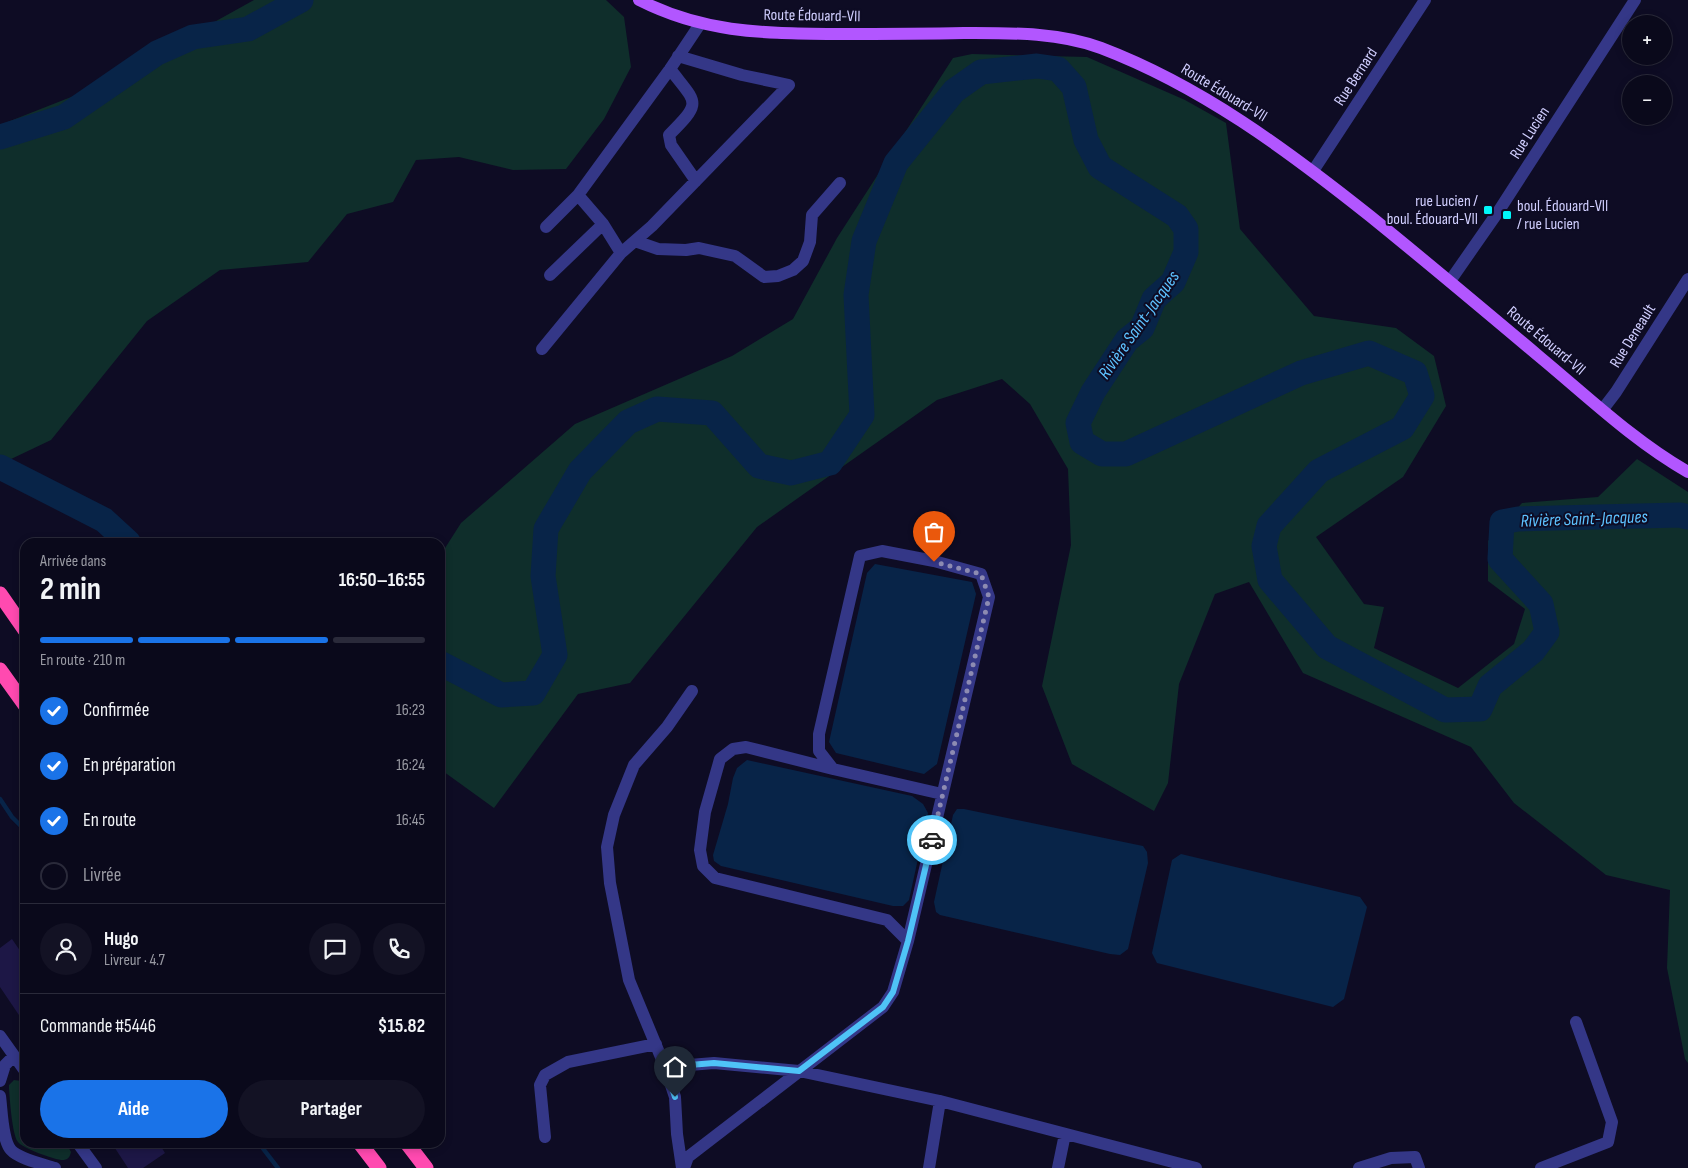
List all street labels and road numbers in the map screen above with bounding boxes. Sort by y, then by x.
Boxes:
street label: Route Édouard-VII [763,6,861,26]
street label: Rue Bernard [1330,44,1382,110]
street label: Route Édouard-VII [1178,60,1270,126]
street label: Rue Lucien [1506,103,1554,163]
street label: Rue Deneault [1606,301,1660,371]
street label: Route Édouard-VII [1503,303,1589,379]

